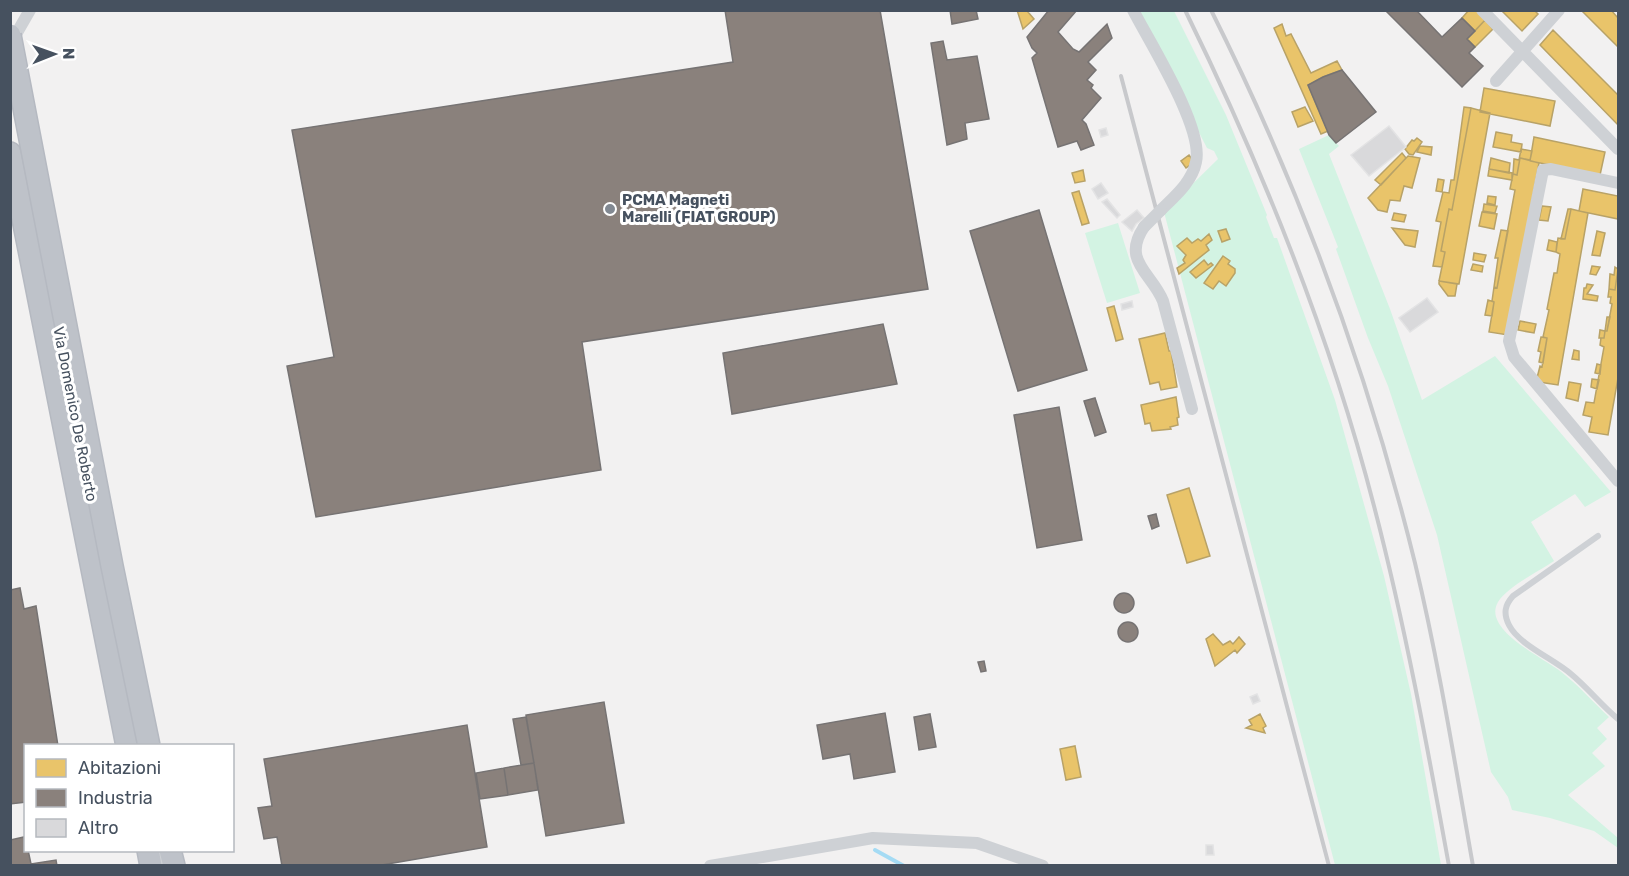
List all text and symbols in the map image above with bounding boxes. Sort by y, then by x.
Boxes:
north arrow [24,24,84,84]
text: N [59,48,78,60]
place label: PCMA Magneti Marelli (FIAT GROUP) [622,191,776,226]
marker: PCMA Magneti Marelli (FIAT GROUP) [603,202,617,216]
street label: Via Domenico De Roberto [49,325,101,503]
legend [24,744,234,852]
text: Abitazioni [78,757,161,779]
text: Industria [78,787,153,809]
text: Altro [78,817,118,839]

